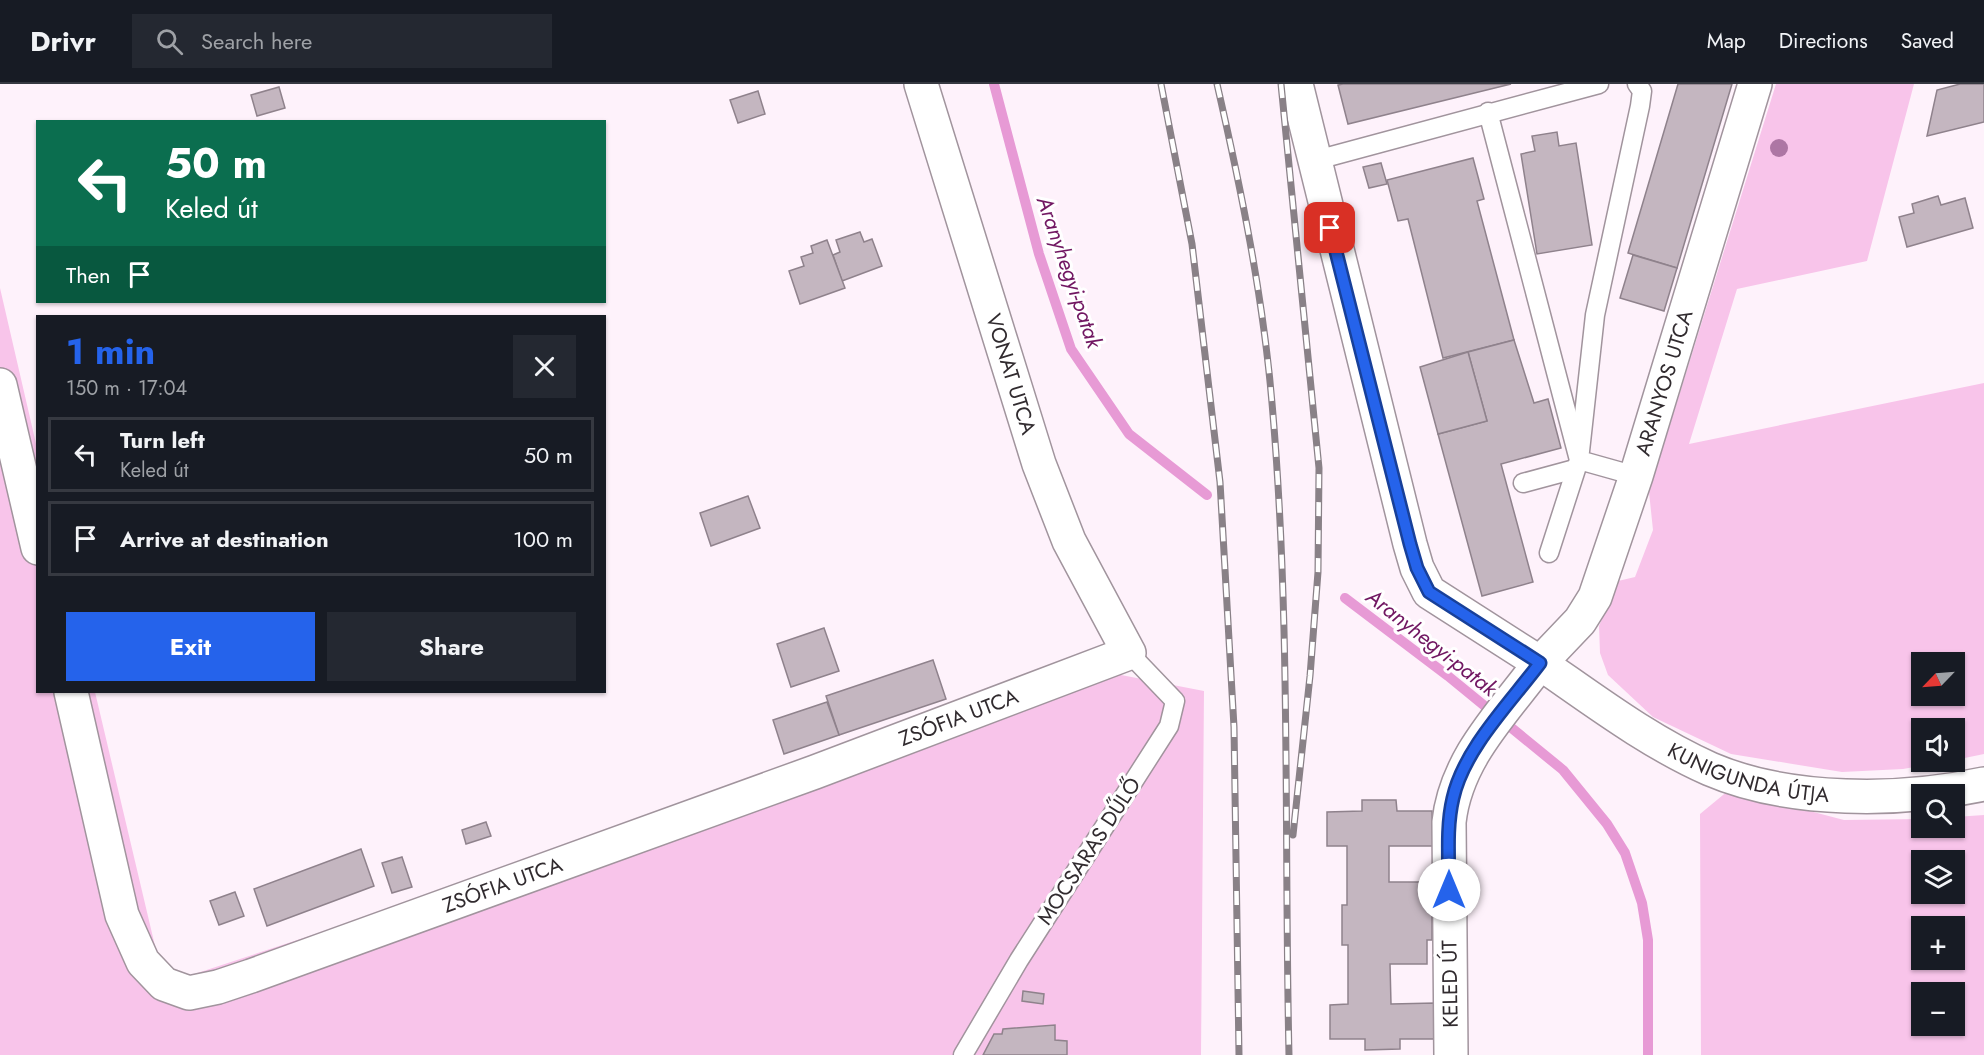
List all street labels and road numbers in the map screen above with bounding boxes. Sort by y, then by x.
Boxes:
street label: ARANYOS UTCA [1628,306,1701,459]
street label: VONAT UTCA [978,310,1044,438]
street label: ZSÓFIA UTCA [895,681,1023,754]
street label: KUNIGUNDA ÚTJA [1662,735,1830,810]
street label: MOCSARAS DŰLŐ [1030,771,1148,931]
street label: ZSÓFIA UTCA [438,850,567,920]
street label: KELED ÚT [1434,940,1466,1028]

